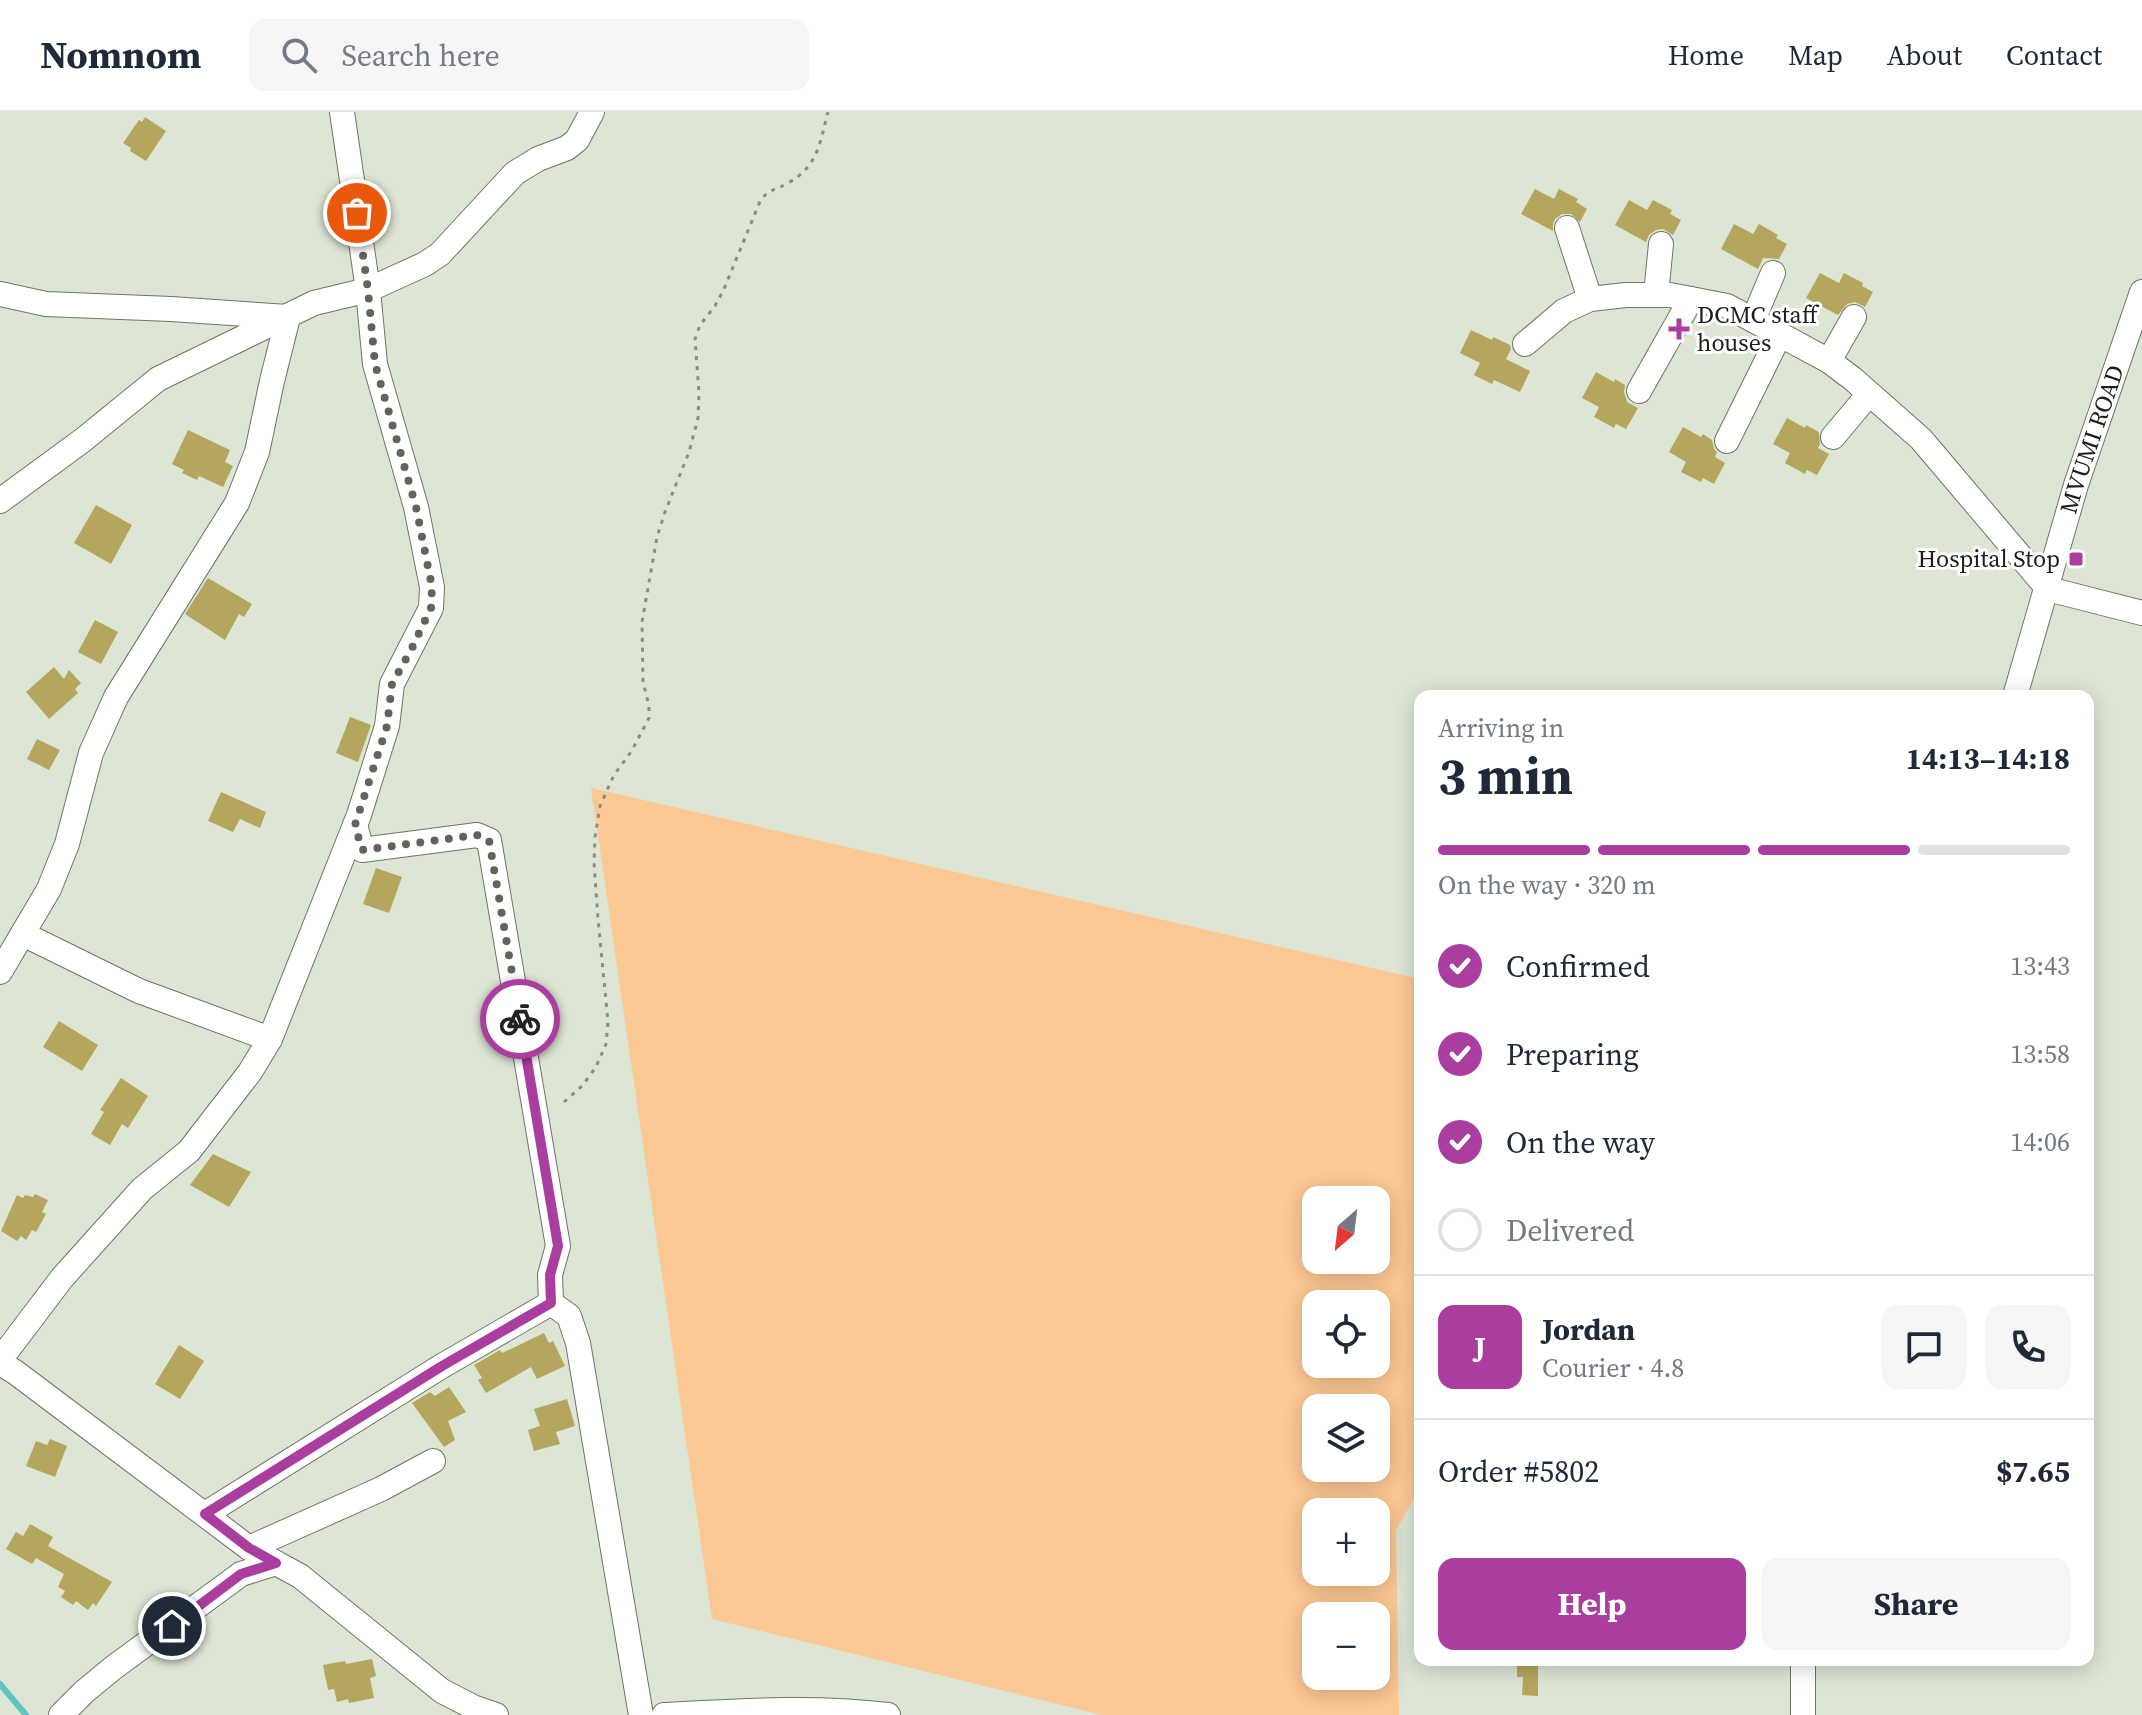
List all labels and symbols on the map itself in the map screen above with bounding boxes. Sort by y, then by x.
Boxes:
pin [323,179,391,247]
place label: DCMC staff houses [1697,298,1820,359]
marker: DCMC staff houses [1668,318,1690,340]
street label: MVUMI ROAD [2052,360,2132,517]
place label: Hospital Stop [1918,542,2060,575]
marker: Hospital Stop [2067,550,2085,568]
courier [480,979,560,1059]
north arrow [1302,1186,1390,1274]
pin [138,1592,206,1660]

